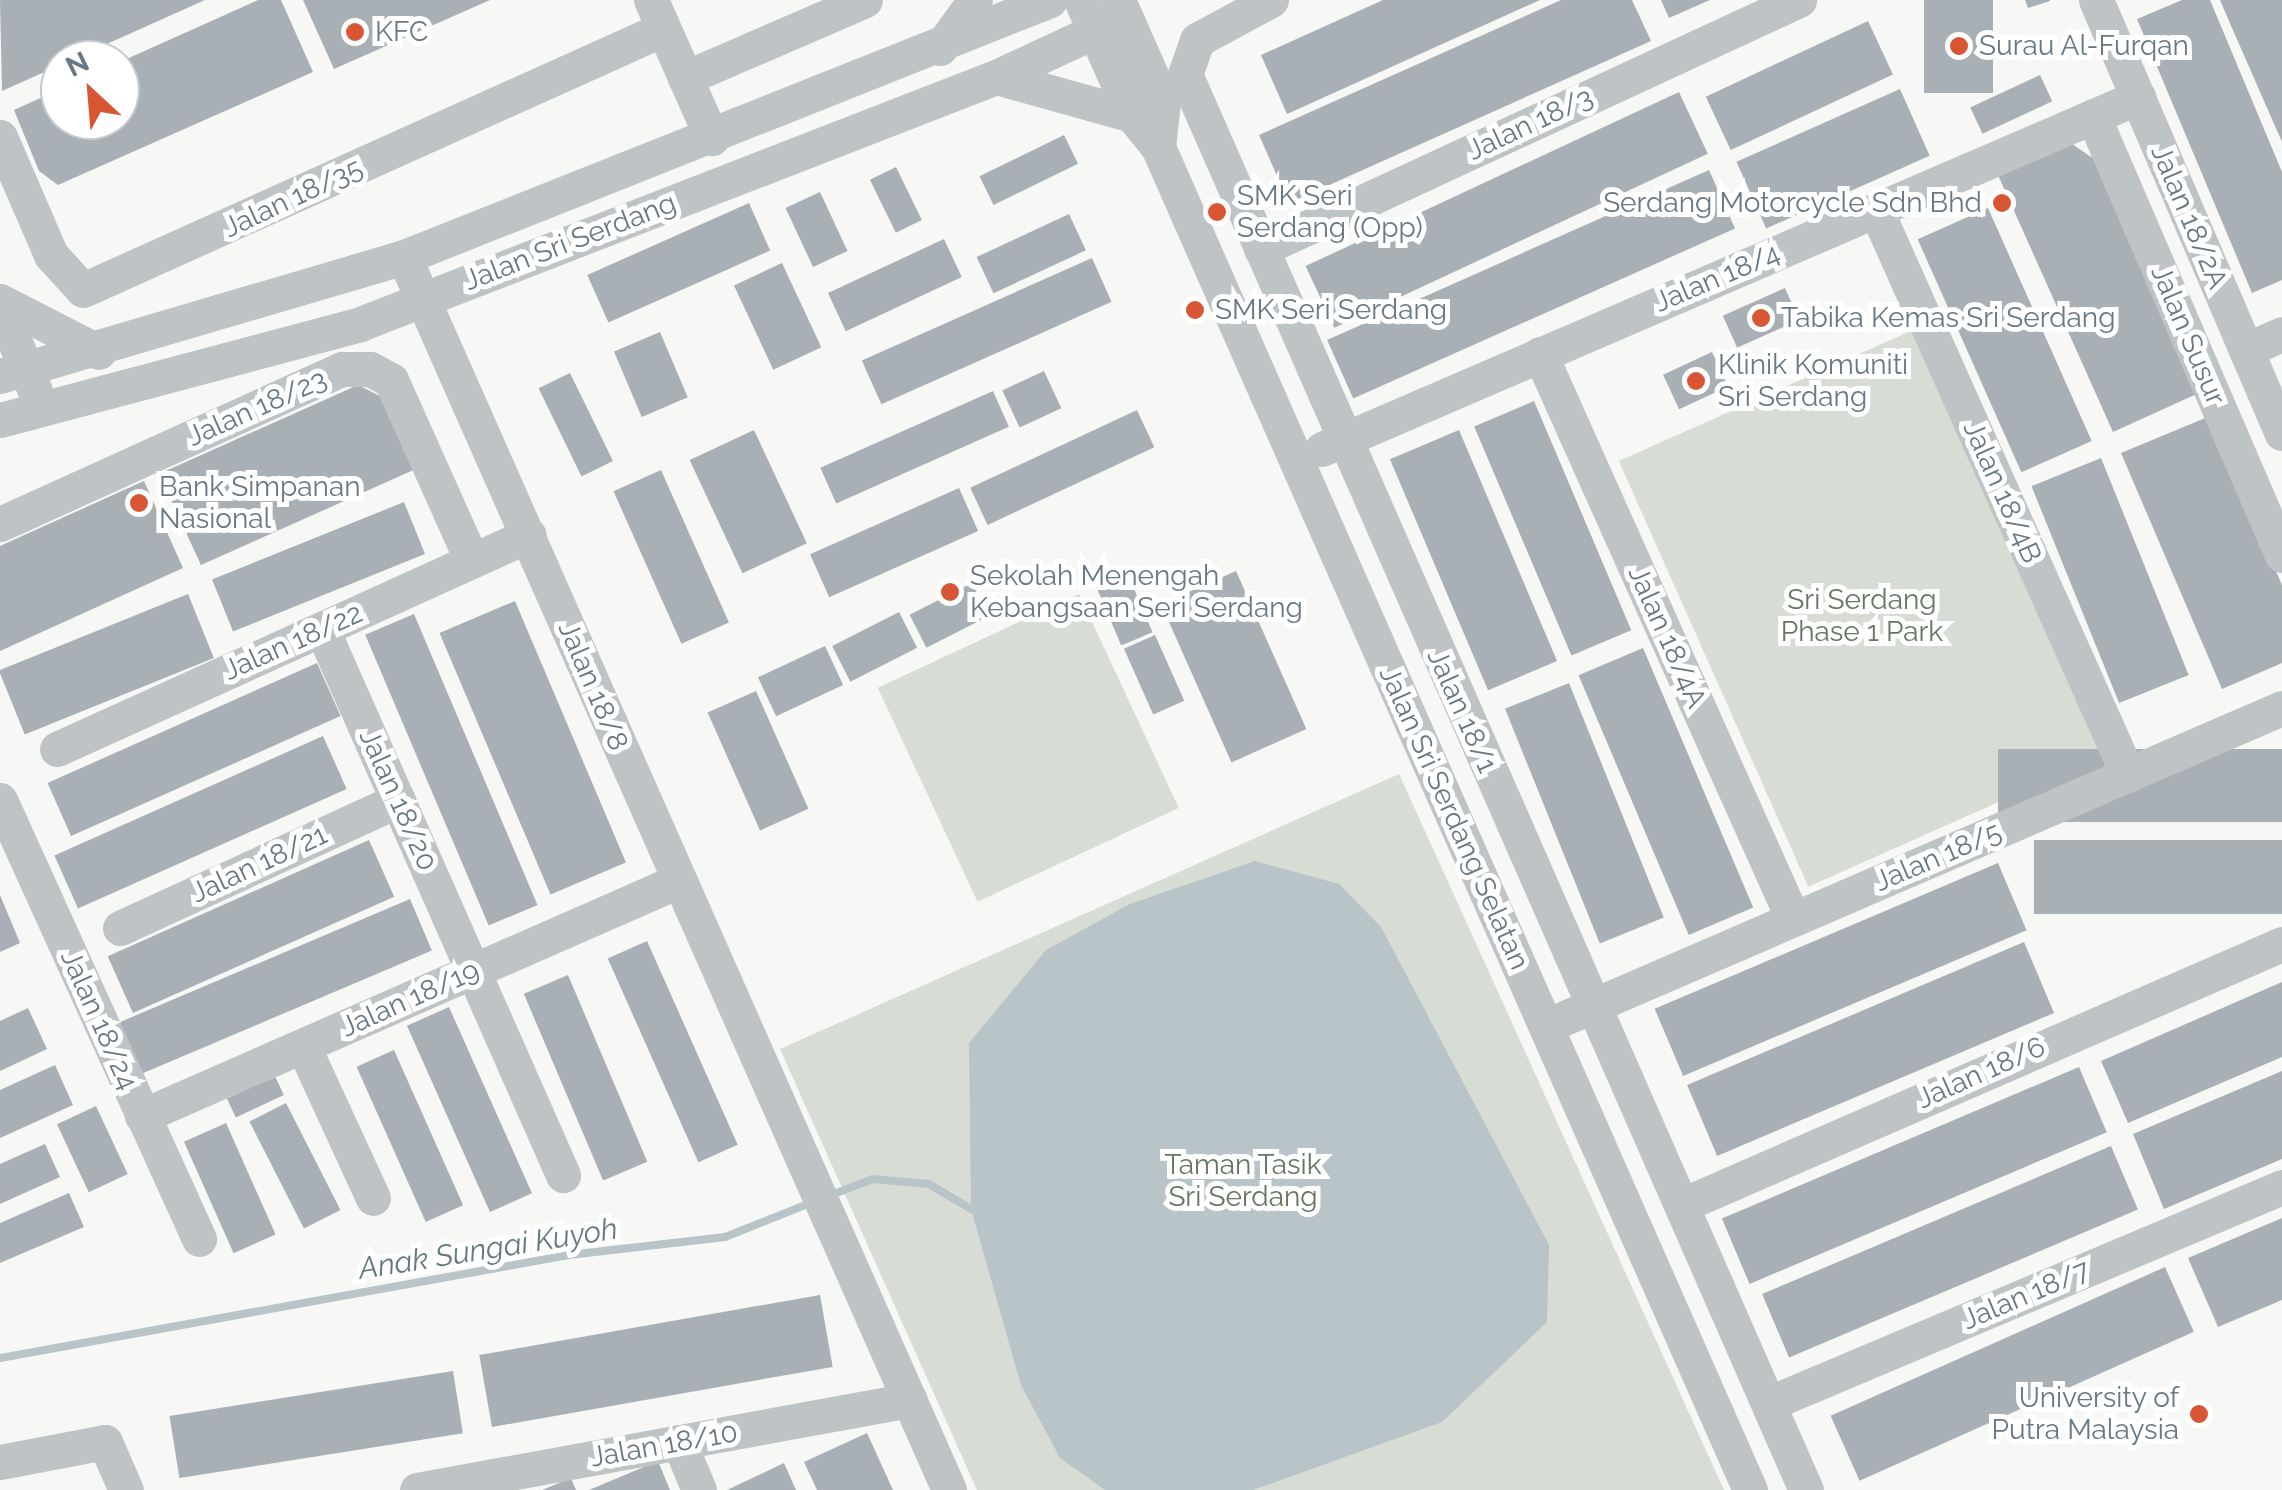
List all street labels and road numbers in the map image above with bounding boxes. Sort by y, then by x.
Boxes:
street label: Jalan 18/3 [1462,80,1598,168]
street label: Jalan 18/2A [2144,140,2234,294]
street label: Jalan 18/35 [218,151,368,245]
street label: Jalan Sri Serdang [459,186,681,298]
street label: Jalan 18/4 [1649,237,1785,319]
street label: Jalan Susur [2144,260,2232,410]
street label: Jalan 18/23 [182,362,332,454]
street label: Jalan 18/4B [1956,416,2048,568]
street label: Jalan 18/4A [1621,561,1713,713]
street label: Jalan 18/22 [218,596,368,688]
street label: Jalan 18/8 [551,617,635,755]
street label: Jalan 18/1 [1420,644,1504,778]
street label: Jalan Sri Serdang Selatan [1372,661,1536,975]
street label: Jalan 18/20 [352,724,444,876]
street label: Jalan 18/5 [1869,815,2007,899]
street label: Jalan 18/21 [186,818,332,910]
street label: Jalan 18/24 [53,945,145,1095]
street label: Jalan 18/19 [335,954,485,1044]
street label: Jalan 18/6 [1912,1030,2050,1116]
street label: Jalan 18/7 [1957,1253,2095,1337]
street label: Jalan 18/10 [588,1416,740,1474]

